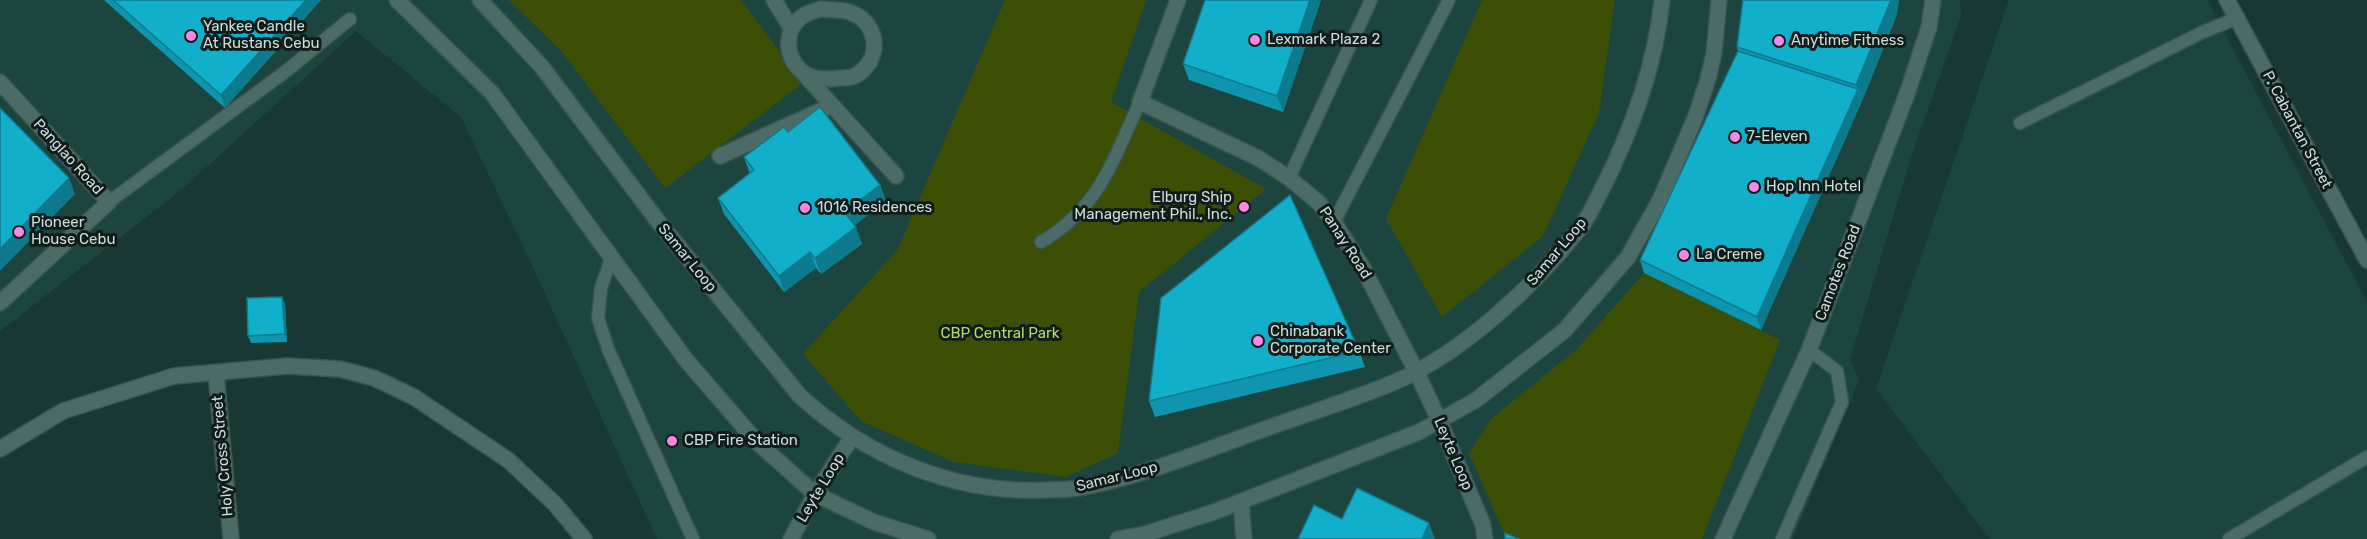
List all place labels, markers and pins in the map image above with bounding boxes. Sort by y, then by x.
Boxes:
place label: Yankee Candle At Rustans Cebu [203,18,320,53]
marker: Yankee Candle At Rustans Cebu [184,29,198,43]
place label: Lexmark Plaza 2 [1267,31,1380,49]
place label: Anytime Fitness [1791,32,1904,50]
marker: Lexmark Plaza 2 [1248,33,1262,47]
marker: Anytime Fitness [1772,34,1786,48]
place label: 7-Eleven [1747,128,1808,146]
marker: 7-Eleven [1728,130,1742,144]
place label: Hop Inn Hotel [1766,178,1861,196]
marker: Hop Inn Hotel [1747,180,1761,194]
place label: Elburg Ship Management Phil., Inc. [1074,189,1232,224]
place label: 1016 Residences [817,199,932,217]
marker: Elburg Ship Management Phil., Inc. [1237,200,1251,214]
marker: 1016 Residences [798,201,812,215]
place label: Pioneer House Cebu [31,214,115,249]
marker: Pioneer House Cebu [12,225,26,239]
place label: La Creme [1696,246,1762,264]
marker: La Creme [1677,248,1691,262]
place label: Chinabank Corporate Center [1270,323,1391,358]
marker: Chinabank Corporate Center [1251,334,1265,348]
place label: CBP Fire Station [684,432,798,450]
marker: CBP Fire Station [665,434,679,448]

